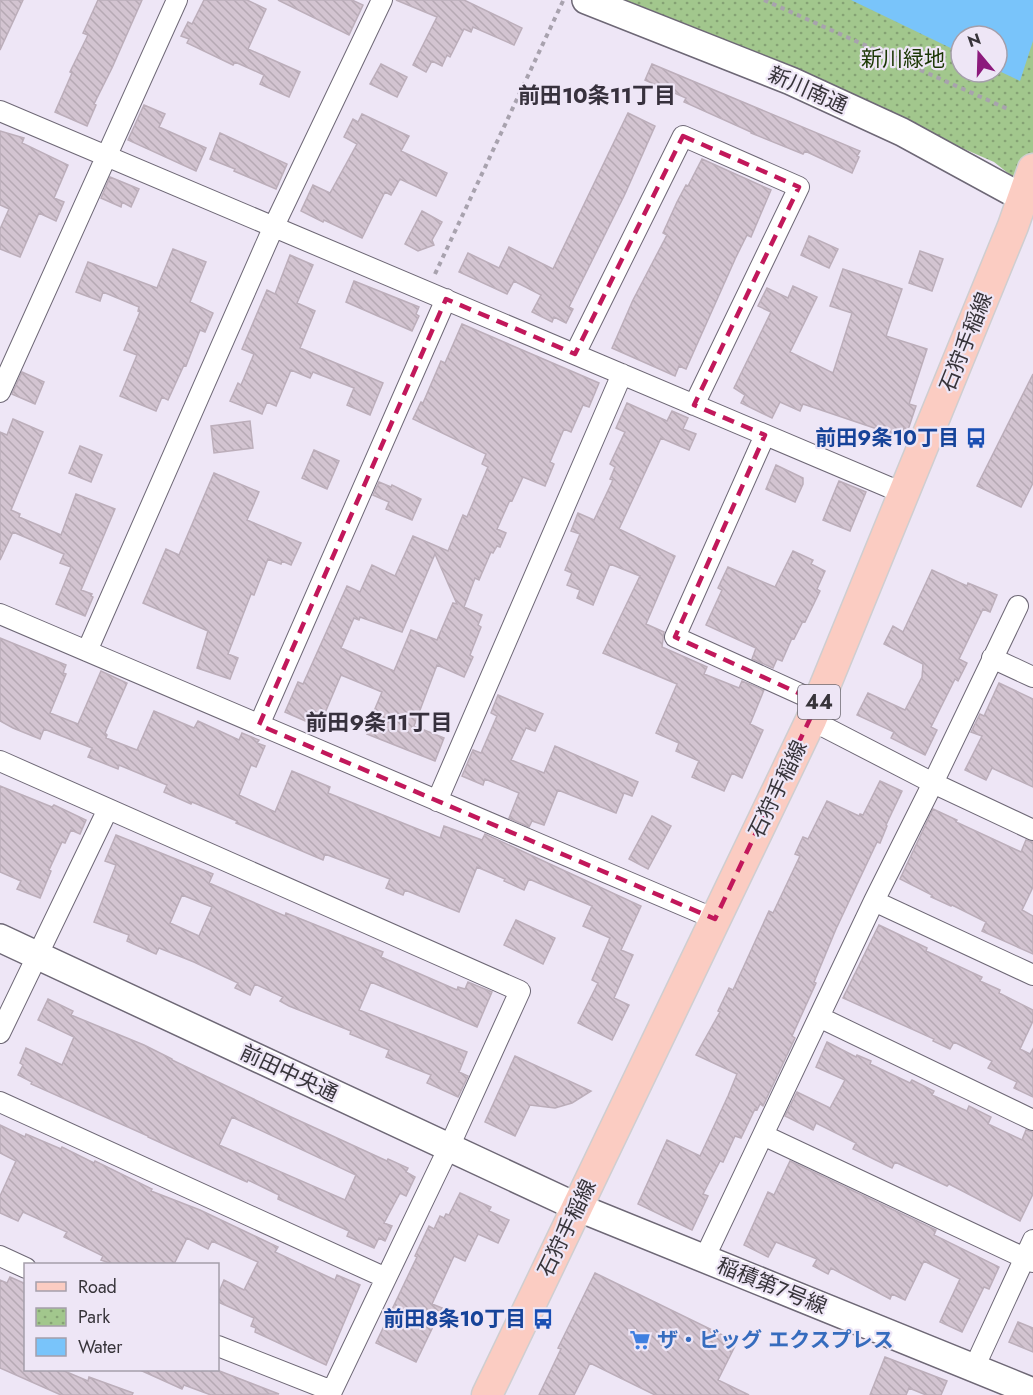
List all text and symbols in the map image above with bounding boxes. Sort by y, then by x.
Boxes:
north arrow [949,24,1009,84]
text: N [965,27,984,53]
park label: 新川緑地 [861,44,945,74]
street label: 新川南通 [764,59,852,121]
district label: 前田10条11丁目 [518,79,676,111]
street label: 石狩手稲線 [932,288,1000,396]
place label: 前田9条10丁目 [815,423,959,453]
bus stop icon: 前田9条10丁目 [964,426,988,450]
road number: 44 [798,685,840,719]
district label: 前田9条11丁目 [305,706,453,738]
street label: 石狩手稲線 [742,735,814,843]
street label: 前田中央通 [235,1037,343,1109]
street label: 石狩手稲線 [531,1174,603,1282]
street label: 稲積第7号線 [713,1250,831,1322]
legend [24,1263,219,1371]
text: Road [78,1274,117,1300]
text: Park [78,1304,110,1330]
place label: 前田8条10丁目 [383,1304,526,1334]
bus stop icon: 前田8条10丁目 [531,1307,555,1331]
place label: ザ・ビッグ エクスプレス [657,1325,894,1355]
supermarket icon: ザ・ビッグ エクスプレス [628,1328,652,1352]
text: Water [78,1334,123,1360]

